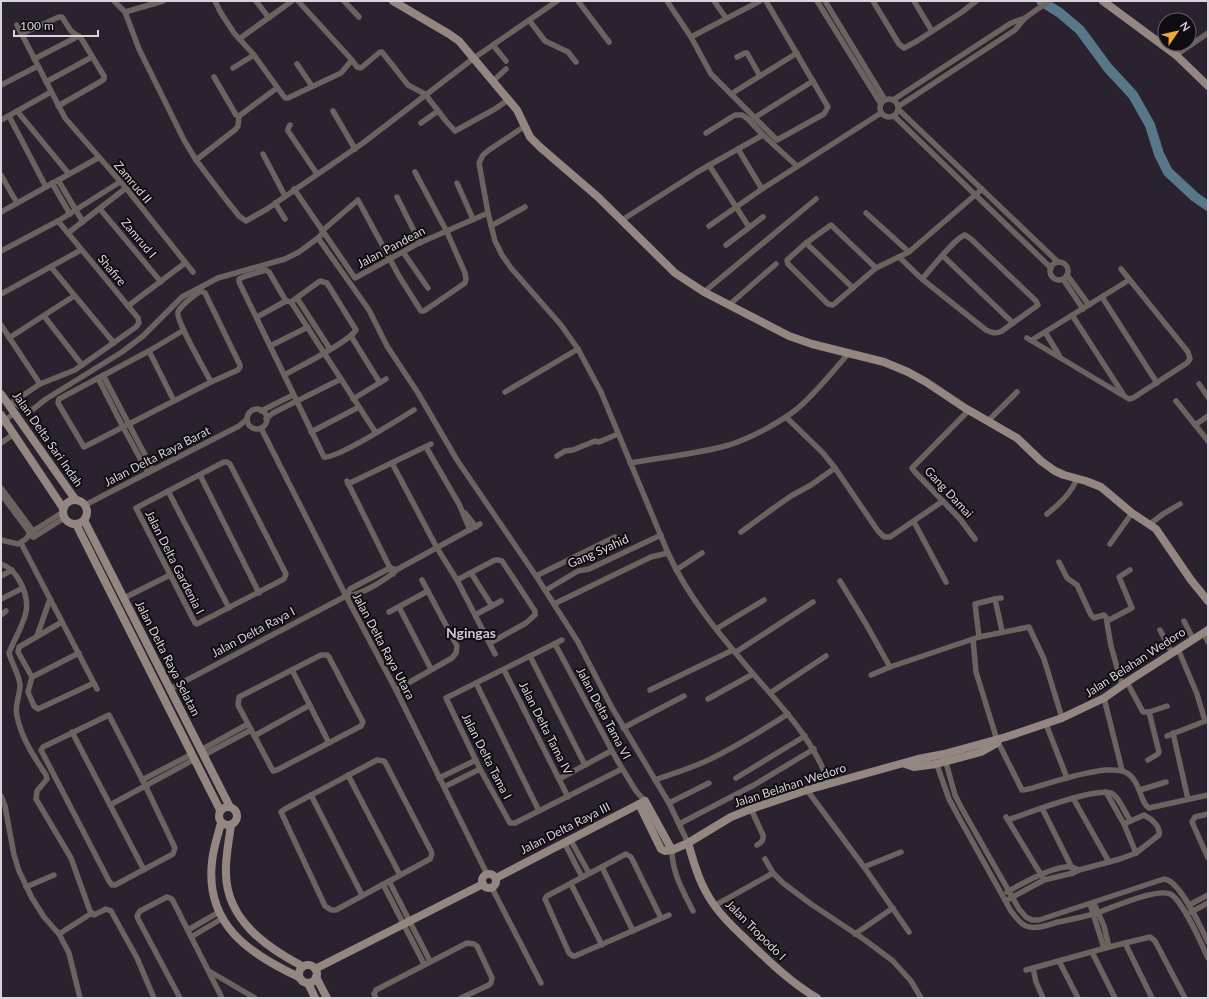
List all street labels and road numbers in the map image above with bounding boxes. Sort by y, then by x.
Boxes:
street label: Zamrud II [111,158,155,206]
street label: Zamrud I [118,215,160,261]
street label: Jalan Pandean [354,223,428,271]
street label: Shafire [95,251,129,289]
street label: Jalan Delta Sari Indah [9,388,87,490]
street label: Jalan Delta Raya Barat [101,422,213,489]
street label: Gang Damai [922,463,977,521]
street label: Jalan Delta Gardenia I [142,507,208,617]
street label: Gang Syahid [565,531,631,571]
street label: Jalan Delta Raya Utara [350,590,418,702]
street label: Jalan Delta Raya Selatan [132,598,204,718]
street label: Jalan Delta Raya I [209,604,297,660]
street label: Jalan Belahan Wedoro [1082,624,1188,700]
street label: Jalan Delta Tama VI [573,664,635,762]
street label: Jalan Delta Tama IV [516,679,576,778]
street label: Jalan Delta Tama I [459,710,515,802]
street label: Jalan Belahan Wedoro [732,760,848,810]
street label: Jalan Delta Raya III [517,799,613,857]
street label: Jalan Tropodo I [723,897,789,963]

